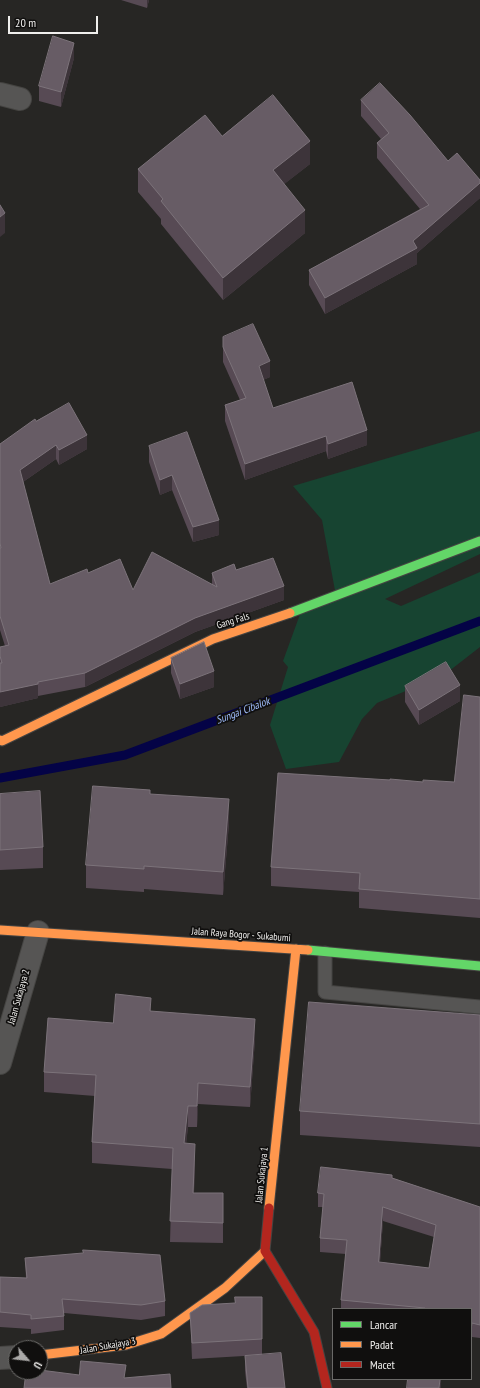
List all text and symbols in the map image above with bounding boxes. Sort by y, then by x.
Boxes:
scale bar [10,8,100,34]
text: 20 m [15,15,36,30]
street label: Gang Fals [215,610,251,632]
water label: Sungai Cibalok [214,695,272,727]
street label: Jalan Raya Bogor - Sukabumi [191,926,291,944]
street label: Jalan Sukajaya 2 [5,968,33,1026]
street label: Jalan Sukajaya 1 [253,1146,271,1204]
legend [332,1308,472,1380]
text: Lancar [370,1317,397,1332]
street label: Jalan Sukajaya 3 [79,1335,137,1357]
text: Padat [370,1337,393,1352]
north arrow [8,1340,48,1380]
text: Macet [370,1357,395,1372]
text: U [30,1359,45,1371]

